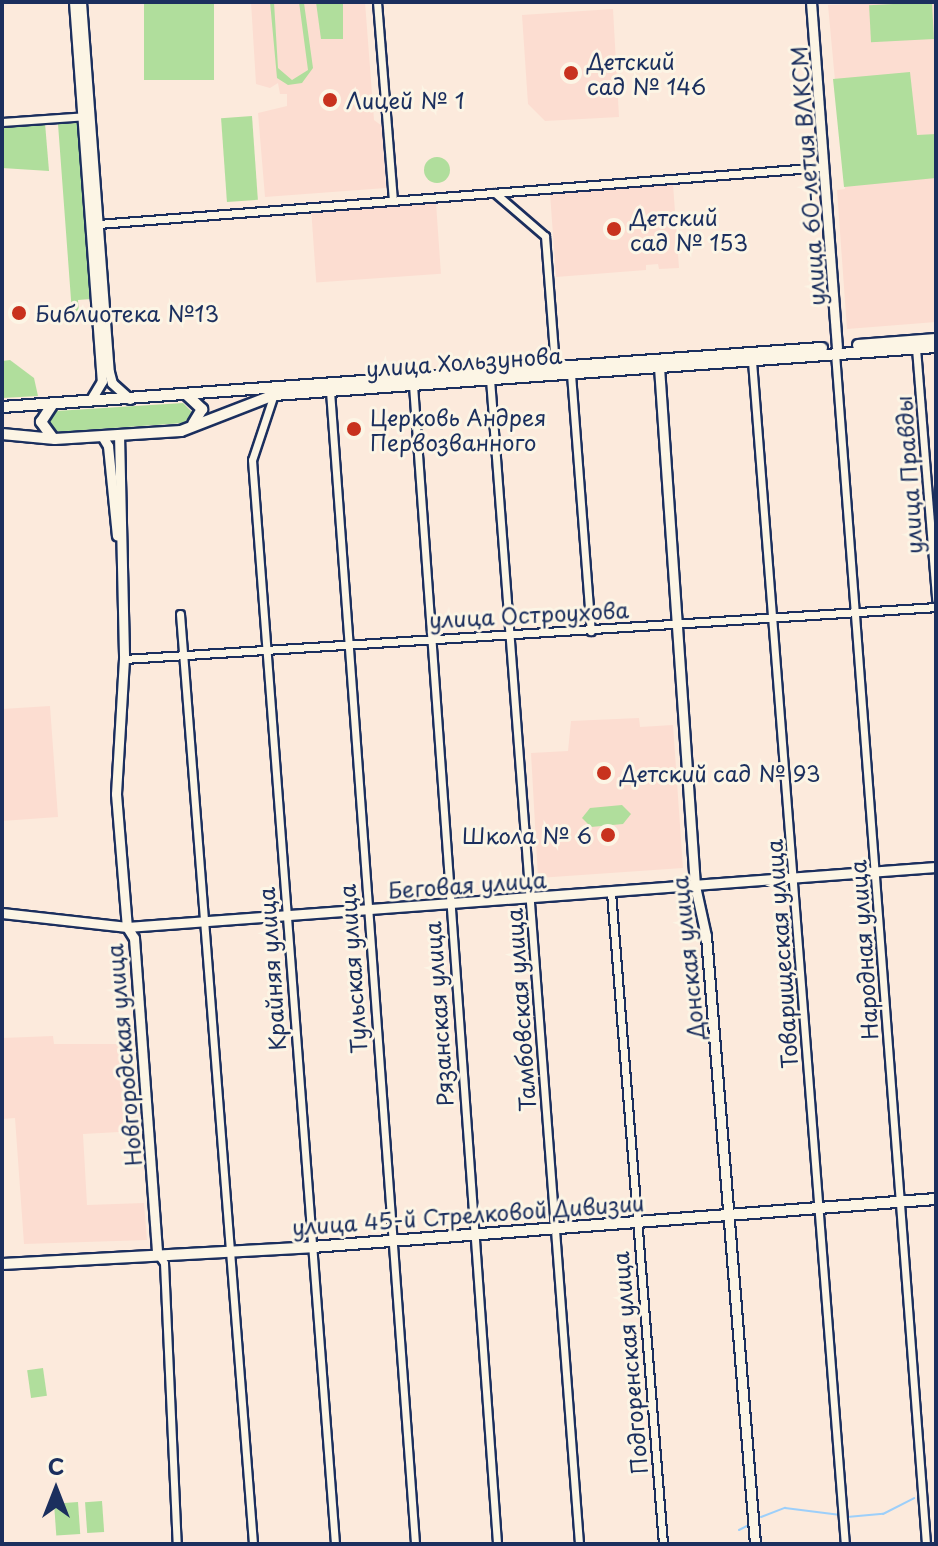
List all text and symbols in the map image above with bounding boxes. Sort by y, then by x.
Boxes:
street label: улица 60-летия ВЛКСМ [785,45,829,307]
place label: Детский сад № 146 [587,47,706,98]
marker: Детский сад № 146 [562,64,580,82]
place label: Лицей № 1 [346,87,464,113]
marker: Лицей № 1 [321,91,339,109]
place label: Детский сад № 153 [630,203,748,254]
marker: Детский сад № 153 [605,220,623,238]
place label: Библиотека №13 [35,300,219,326]
marker: Библиотека №13 [10,304,28,322]
street label: улица Хользунова [364,341,564,381]
street label: улица Правды [889,394,927,556]
place label: Церковь Андрея Первозванного [370,403,547,454]
marker: Церковь Андрея Первозванного [345,420,363,438]
street label: улица Остроухова [428,596,630,632]
place label: Детский сад № 93 [620,760,821,786]
marker: Детский сад № 93 [595,764,613,782]
place label: Школа № 6 [461,822,592,848]
marker: Школа № 6 [599,826,617,844]
street label: Товарищеская улица [760,838,802,1070]
street label: Народная улица [844,859,882,1041]
street label: Беговая улица [386,865,548,903]
street label: Донская улица [665,874,709,1042]
street label: Тульская улица [333,882,371,1056]
street label: Крайняя улица [252,886,290,1052]
street label: Тамбовская улица [500,907,540,1113]
street label: Рязанская улица [418,920,458,1108]
street label: Новгородская улица [100,942,146,1168]
street label: улица 45-й Стрелковой Дивизии [290,1188,646,1240]
street label: Подгоренская улица [606,1250,652,1476]
text: С [48,1449,64,1482]
north arrow [16,1450,96,1530]

